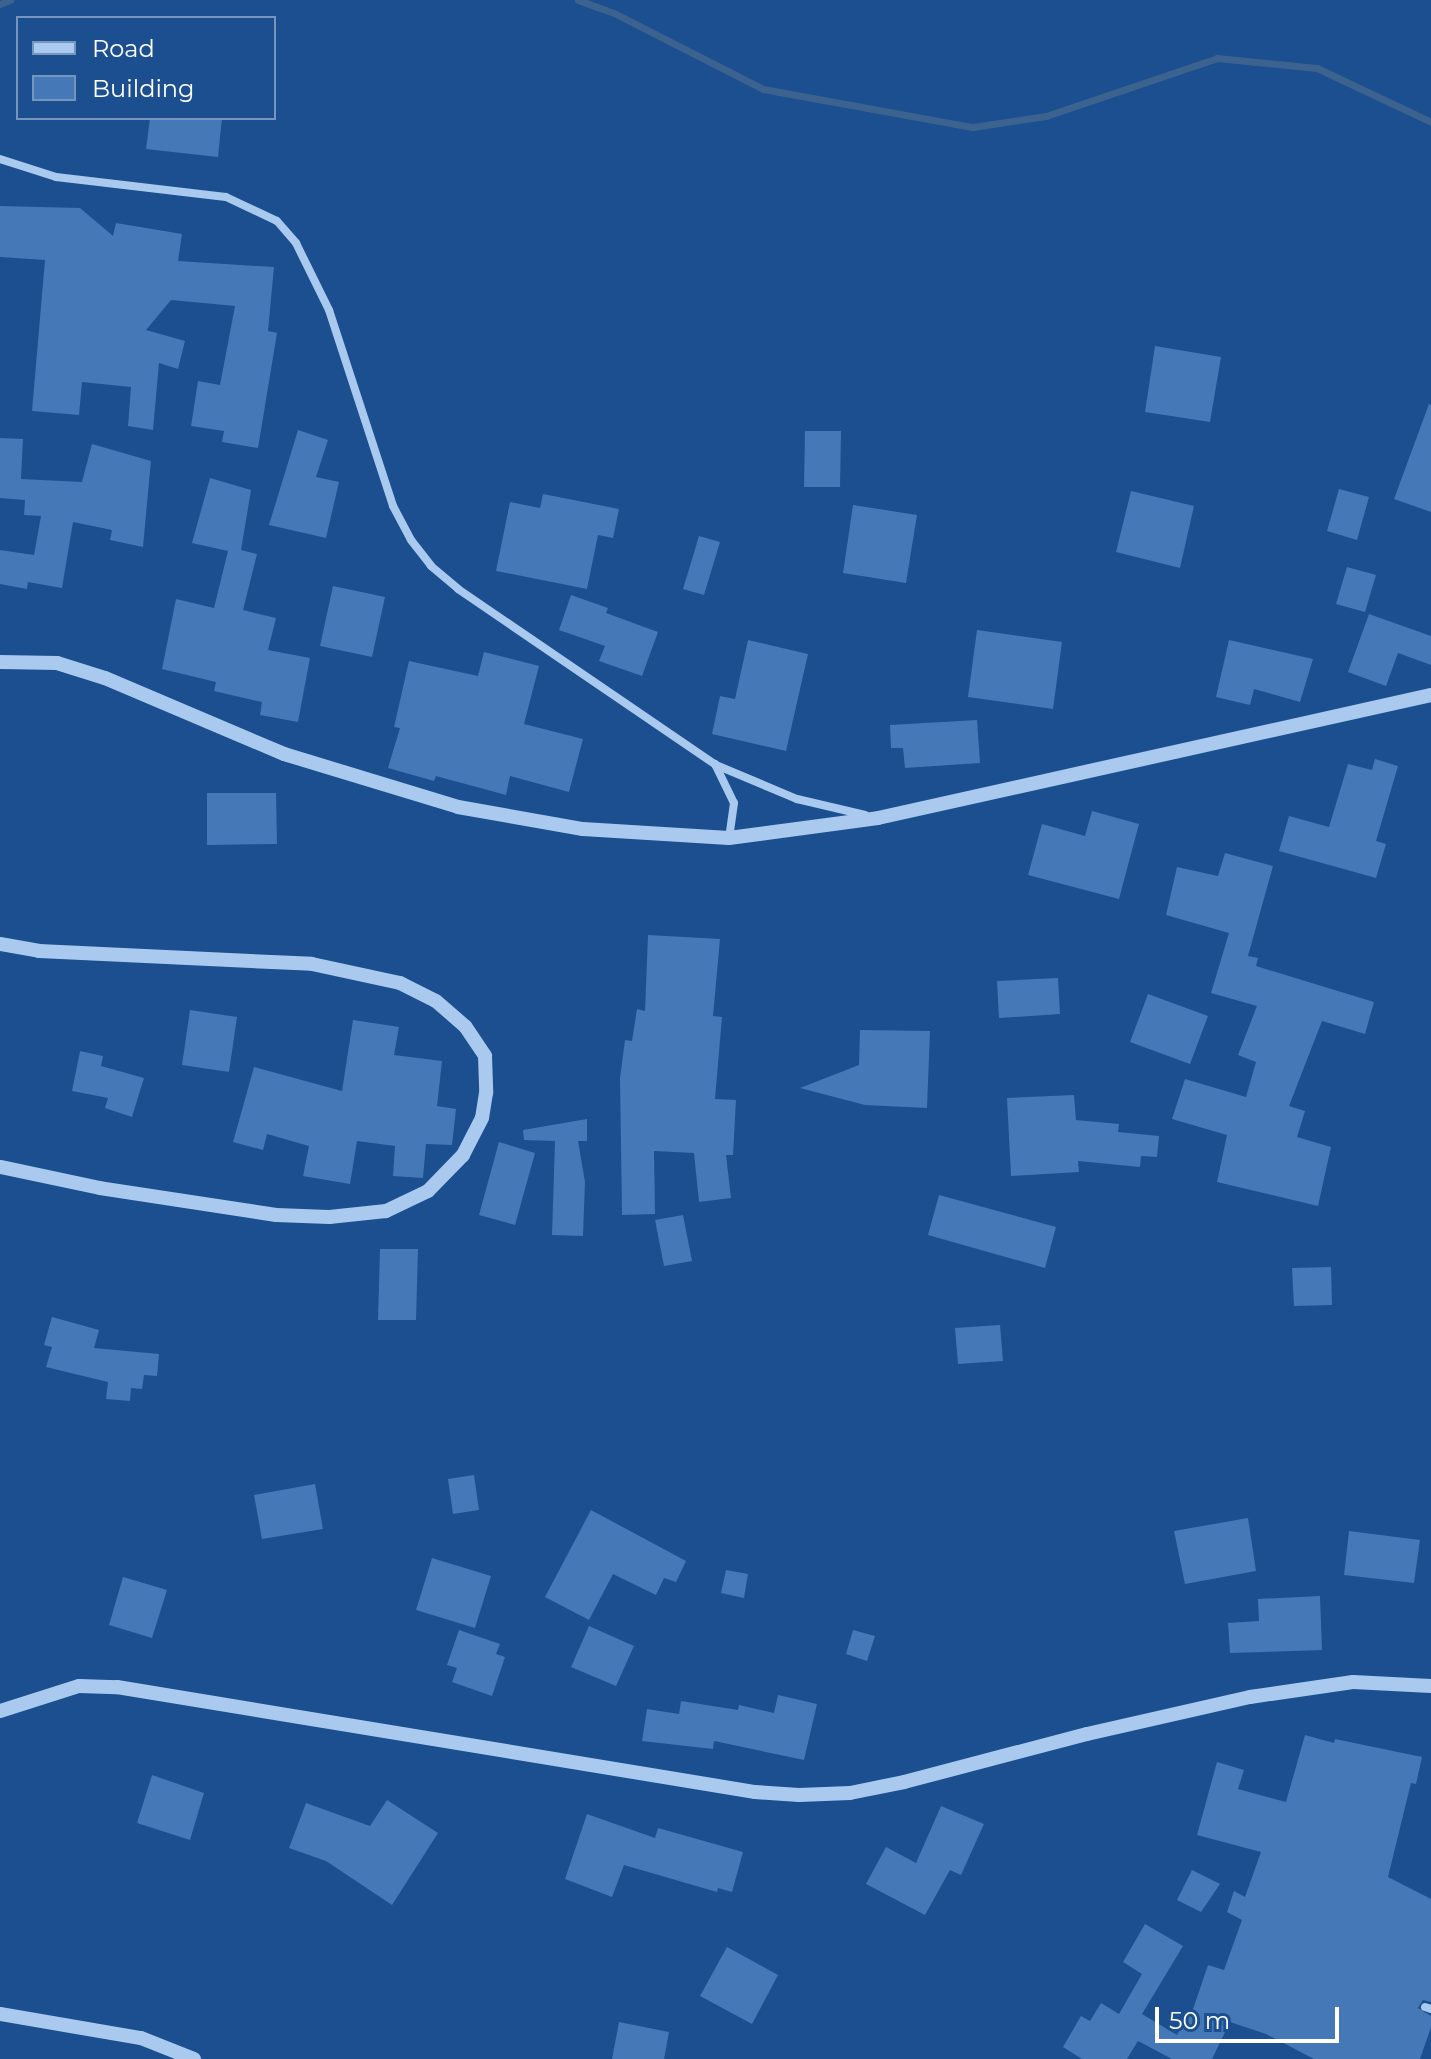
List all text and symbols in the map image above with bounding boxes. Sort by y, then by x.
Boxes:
legend [16,16,276,120]
text: Road [92,34,155,63]
text: Building [92,74,195,103]
scale bar [1159,1991,1343,2041]
text: 50 m [1169,2006,1230,2035]

